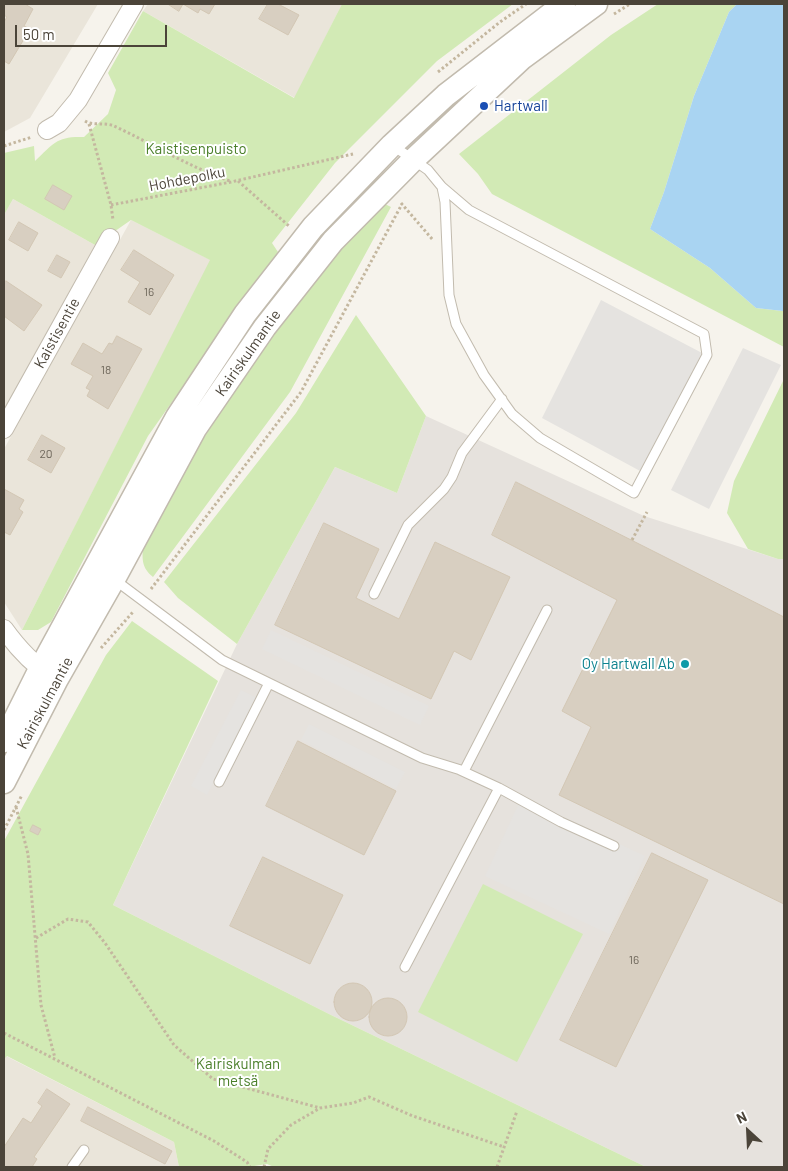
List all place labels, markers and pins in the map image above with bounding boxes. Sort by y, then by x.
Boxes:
place label: Hartwall [494,97,548,115]
marker: Hartwall [478,100,490,112]
place label: Oy Hartwall Ab [582,655,675,673]
marker: Oy Hartwall Ab [679,658,691,670]

